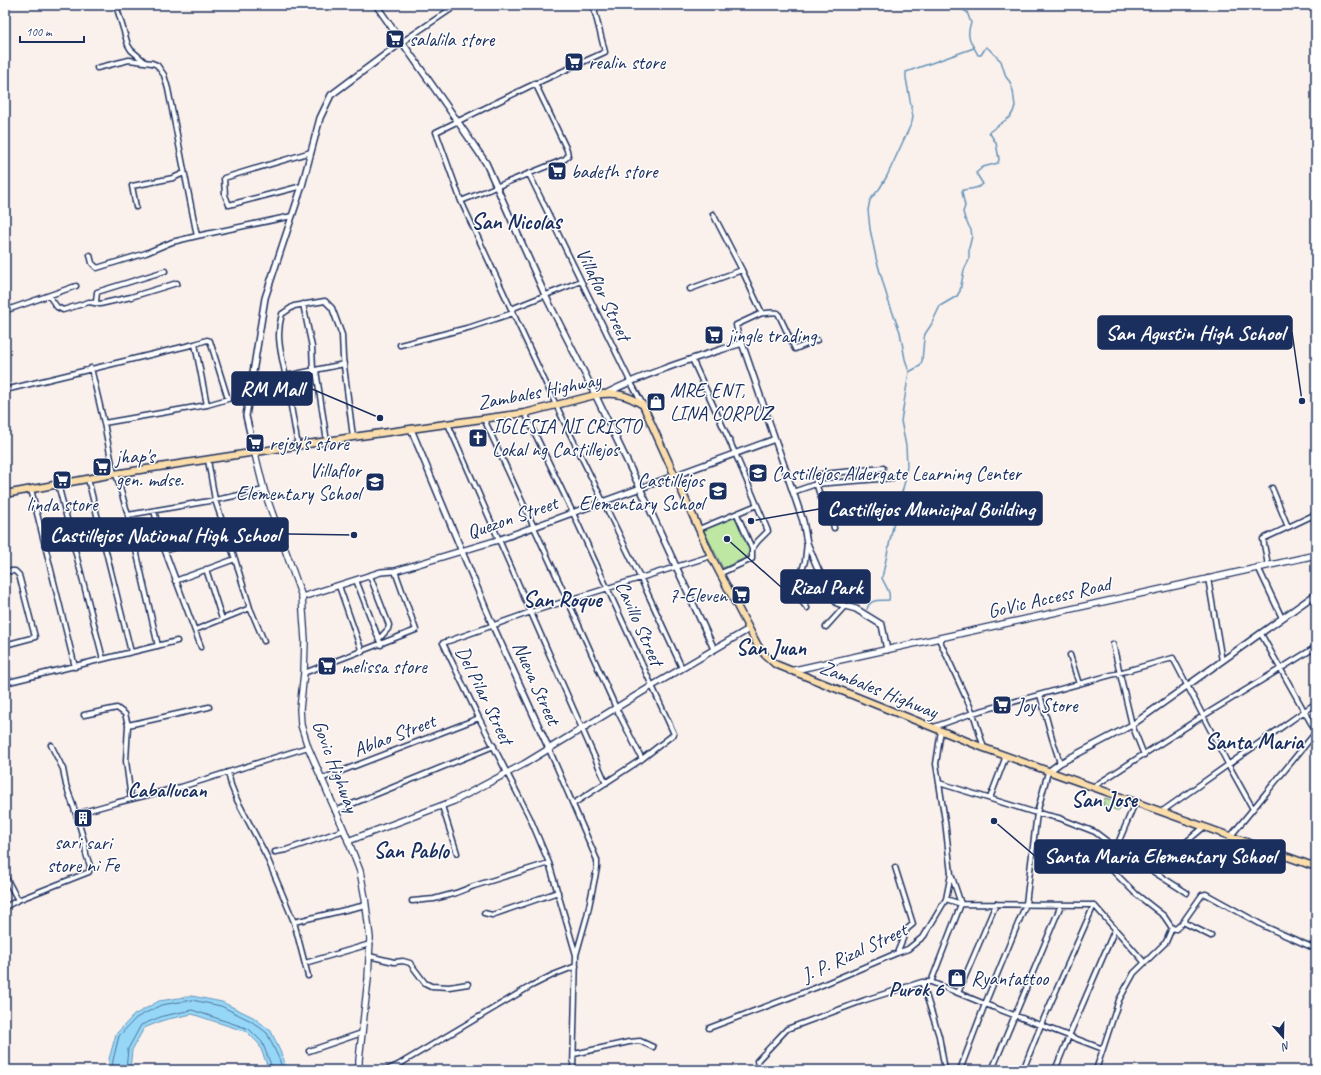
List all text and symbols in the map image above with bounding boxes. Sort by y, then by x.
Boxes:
scale bar [20,18,84,44]
text: 100 m [26,24,53,40]
place label: salalila store [409,27,496,52]
supermarket icon: salalila store [384,28,406,50]
place label: realin store [588,50,666,75]
supermarket icon: realin store [563,51,585,73]
place label: badeth store [571,159,659,184]
supermarket icon: badeth store [546,160,568,182]
district label: San Nicolas [471,208,563,236]
street label: Villaflor Street [570,244,638,348]
callout: San Agustin High School [1098,316,1292,349]
text: San Agustin High School [1105,320,1289,346]
place label: jingle trading [726,323,818,348]
supermarket icon: jingle trading [703,324,725,346]
street label: Zambales Highway [475,367,604,416]
callout: RM Mall [232,372,312,405]
text: RM Mall [240,376,308,402]
place label: MRE ENT, LINA CORPUZ [670,378,775,426]
shop icon: MRE ENT, LINA CORPUZ [645,391,667,413]
place label: IGLESIA NI CRISTO Lokal ng Castillejos [492,414,643,462]
church icon: IGLESIA NI CRISTO Lokal ng Castillejos [467,427,489,449]
place label: rejoy's store [269,431,350,456]
supermarket icon: rejoy's store [244,432,266,454]
place label: jhap's gen. mdse. [114,444,184,492]
supermarket icon: jhap's gen. mdse. [91,456,113,478]
place label: Villaflor Elementary School [236,458,365,506]
place label: Castillejos Aldergate Learning Center [772,461,1023,486]
school or university icon: Castillejos Aldergate Learning Center [747,462,769,484]
place label: Castillejos Elementary School [579,468,708,516]
supermarket icon: linda store [51,469,73,491]
school or university icon: Villaflor Elementary School [364,471,386,493]
school or university icon: Castillejos Elementary School [707,480,729,502]
street label: Quezon Street [464,490,563,545]
place label: linda store [26,492,99,517]
callout: Castillejos Municipal Building [819,492,1042,525]
text: Castillejos Municipal Building [827,496,1037,522]
callout: Castillejos National High School [42,518,288,551]
text: Castillejos National High School [50,522,284,548]
callout: Rizal Park [781,570,870,603]
street label: GoVic Access Road [985,571,1116,624]
text: Rizal Park [790,574,864,600]
street label: Cavillo Street [610,577,671,673]
place label: 7-Eleven [669,583,728,608]
supermarket icon: 7-Eleven [730,584,752,606]
district label: San Roque [523,586,604,614]
district label: San Juan [736,634,807,662]
street label: Nueva Street [507,638,567,731]
street label: Del Pilar Street [450,642,521,751]
place label: melissa store [341,654,428,679]
street label: Zambales Highway [816,654,942,725]
supermarket icon: melissa store [316,655,338,677]
place label: Joy Store [1015,693,1079,718]
supermarket icon: Joy Store [991,694,1013,716]
street label: Ablao Street [350,708,441,763]
street label: Govic Highway [307,717,365,818]
district label: Santa Maria [1205,728,1305,756]
district label: Caballucan [127,777,207,803]
district label: San Jose [1071,786,1139,814]
building icon: sari sari store ni Fe [72,807,94,829]
place label: sari sari store ni Fe [47,830,120,878]
district label: San Pablo [373,837,451,865]
callout: Santa Maria Elementary School [1035,840,1285,873]
text: Santa Maria Elementary School [1044,843,1280,869]
street label: J. P. Rizal Street [797,916,913,988]
place label: Ryantattoo [971,966,1049,991]
shop icon: Ryantattoo [946,967,968,989]
district label: Purok 6 [889,976,946,1002]
north arrow [1263,1017,1303,1057]
text: N [1279,1039,1292,1055]

